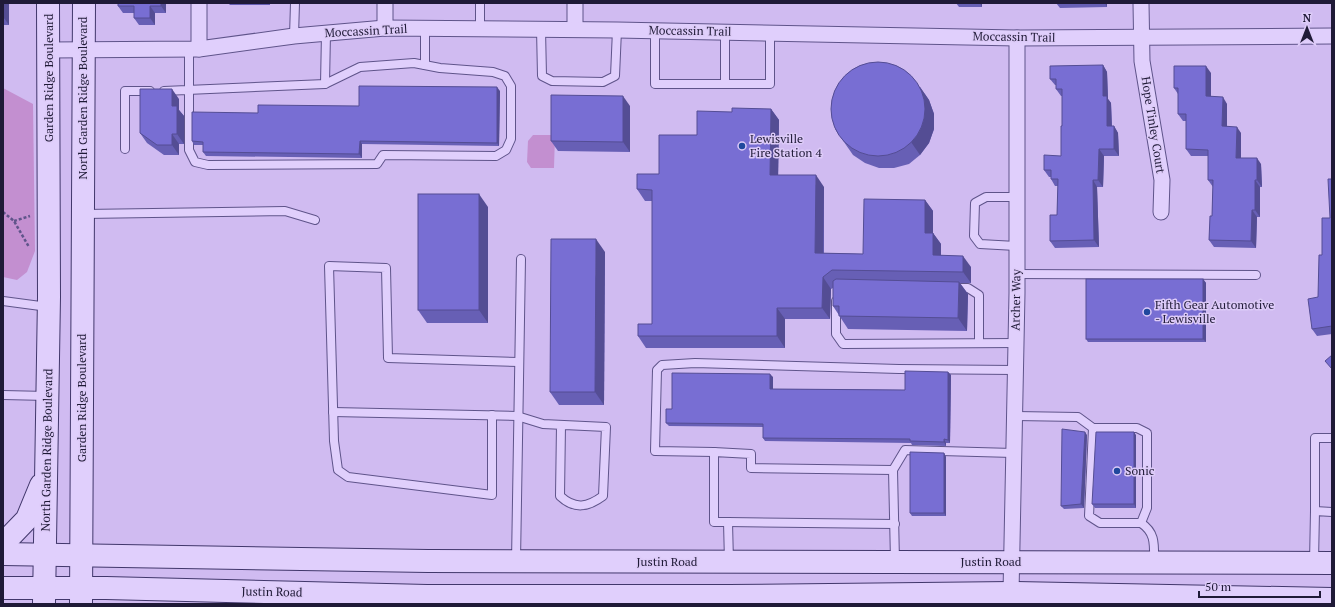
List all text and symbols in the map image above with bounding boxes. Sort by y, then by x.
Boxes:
north arrow [1287,8,1327,48]
text: N [1303,11,1312,25]
street label: Garden Ridge Boulevard [41,13,56,142]
street label: North Garden Ridge Boulevard [75,16,90,180]
street label: Moccassin Trail [324,21,408,40]
street label: Moccassin Trail [648,22,732,39]
street label: Moccassin Trail [972,28,1056,45]
street label: Hope Tinley Court [1138,75,1169,175]
place label: Lewisville Fire Station 4 [750,131,822,160]
marker: Lewisville Fire Station 4 [737,141,747,151]
street label: Archer Way [1007,268,1024,331]
place label: Fifth Gear Automotive - Lewisville [1155,297,1274,326]
marker: Fifth Gear Automotive - Lewisville [1142,307,1152,317]
street label: Garden Ridge Boulevard [74,333,89,462]
street label: North Garden Ridge Boulevard [38,368,55,532]
place label: Sonic [1125,463,1155,478]
marker: Sonic [1112,466,1122,476]
street label: Justin Road [636,554,698,569]
street label: Justin Road [960,554,1022,569]
scale bar [1199,573,1320,599]
text: 50 m [1205,579,1232,594]
street label: Justin Road [241,583,303,600]

